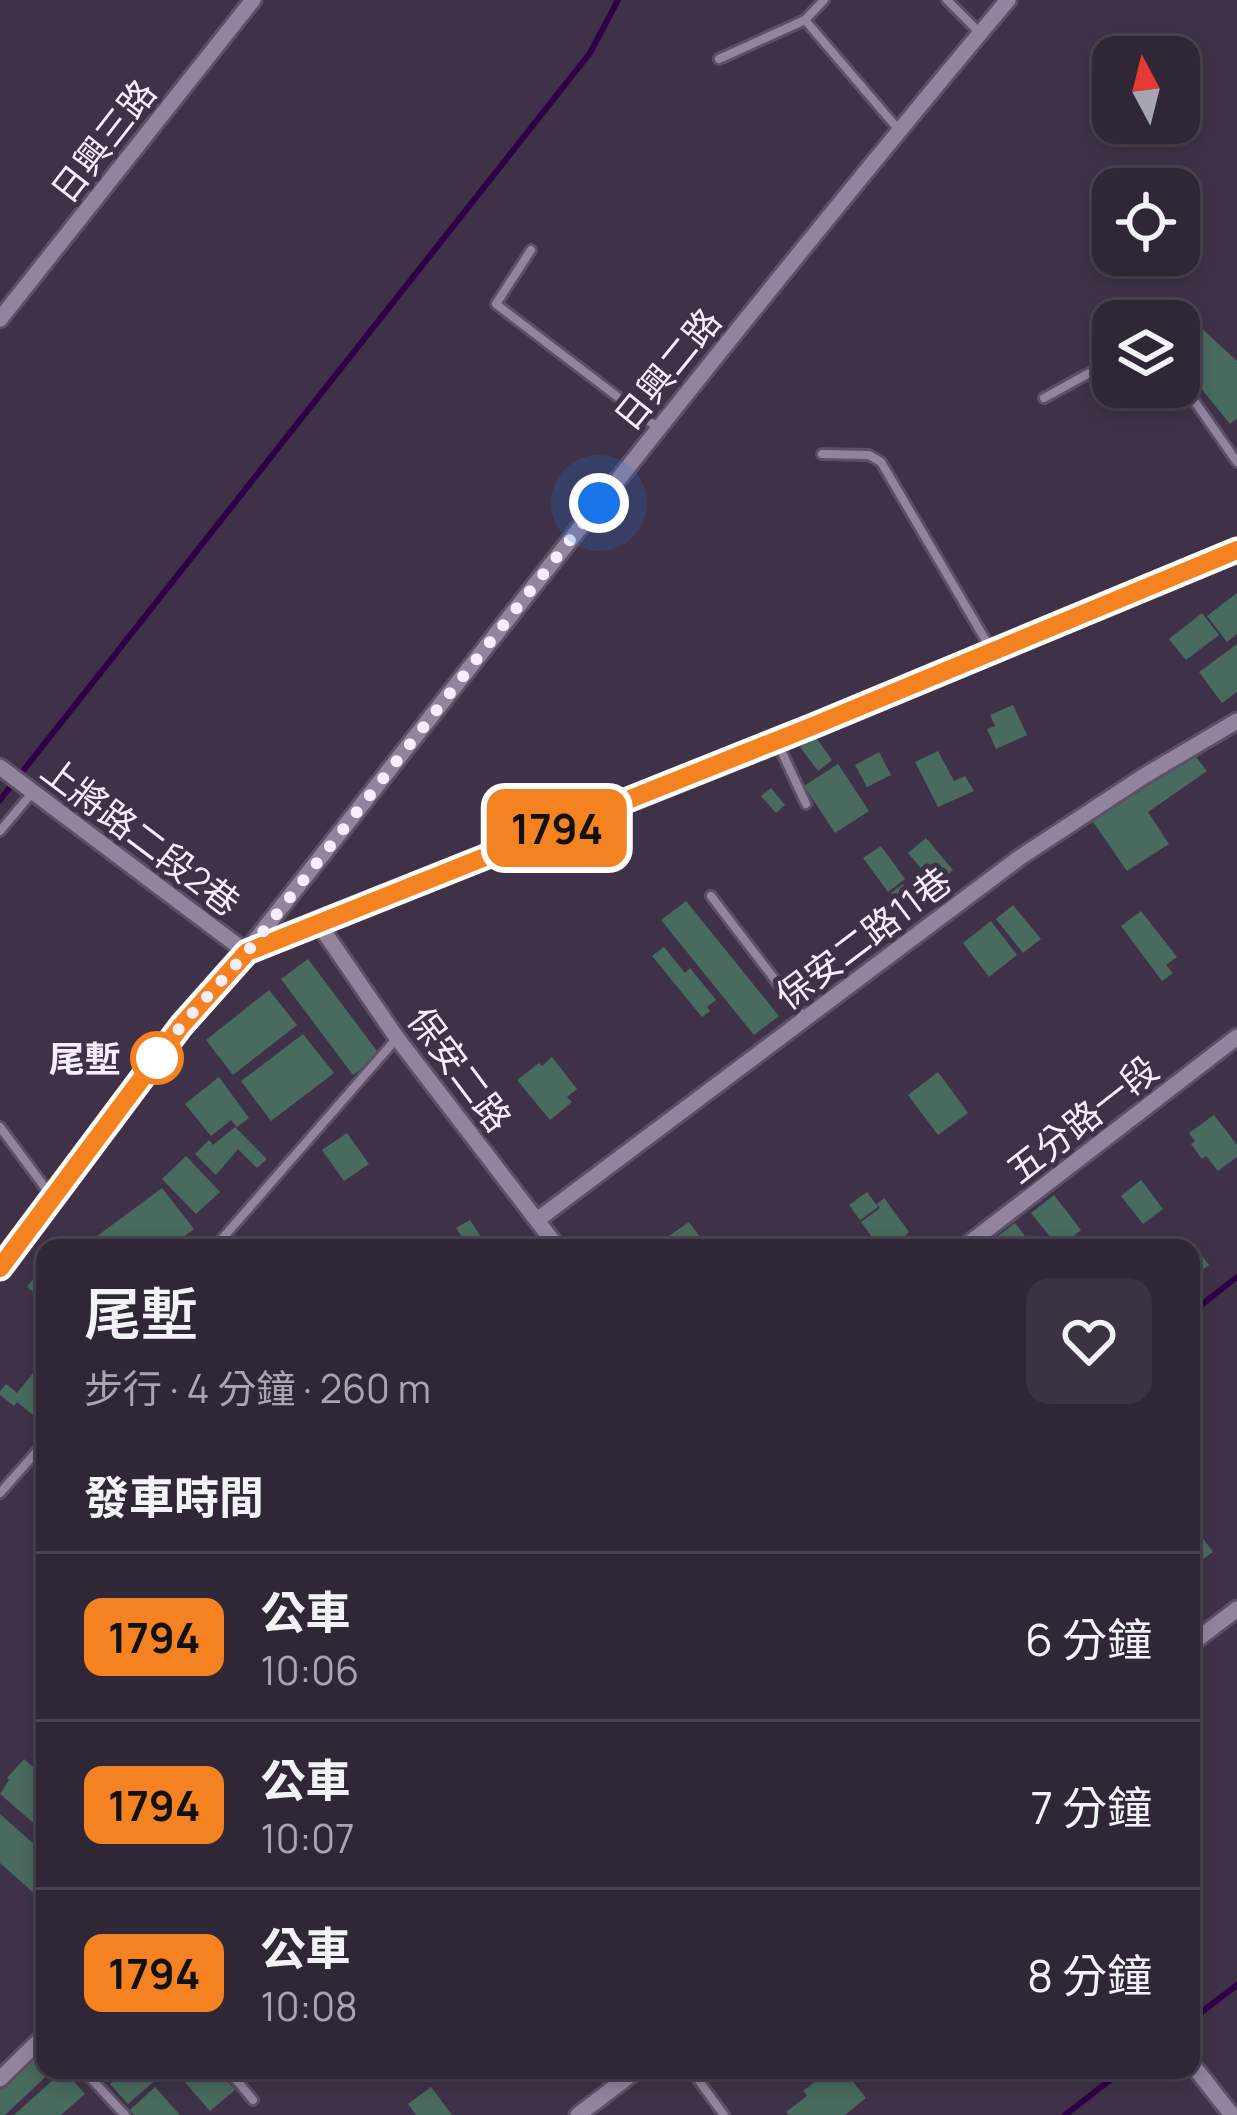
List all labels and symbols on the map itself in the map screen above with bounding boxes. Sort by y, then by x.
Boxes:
north arrow [1092,36,1200,144]
street label: 日興三路 [39,69,167,213]
street label: 日興二路 [603,298,731,440]
your location [569,473,629,533]
street label: 上將路二段2巷 [32,745,250,927]
line badge: 1794 [473,789,641,867]
street label: 保安二路11巷 [765,856,961,1020]
street label: 保安二路 [397,997,523,1141]
marker: 尾塹 [132,1033,182,1083]
place label: 尾塹 [49,1034,121,1083]
street label: 五分路一段 [996,1044,1168,1194]

